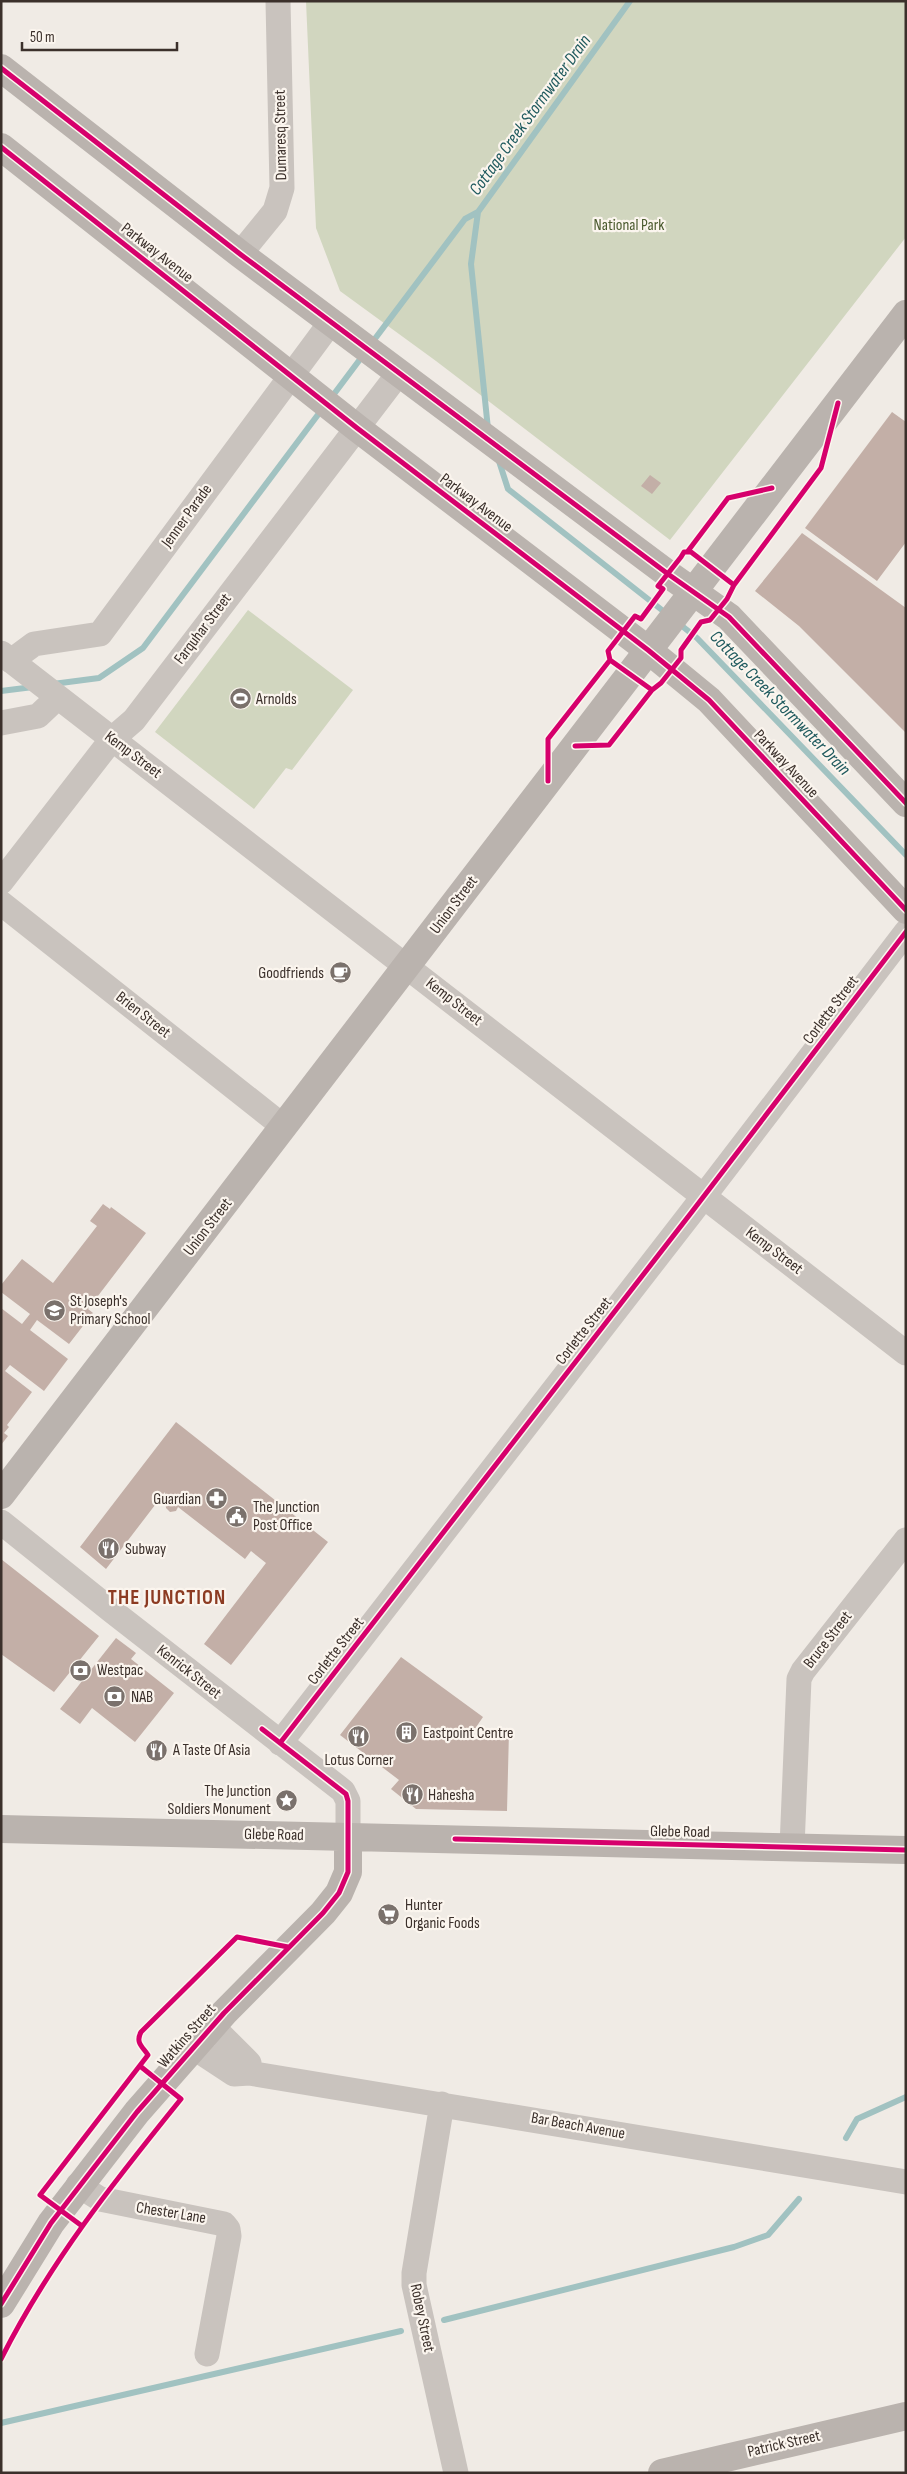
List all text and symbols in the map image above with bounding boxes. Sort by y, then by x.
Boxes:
scale bar [22,20,178,52]
text: 50 m [30,28,55,47]
water label: Cottage Creek Stormwater Drain [465,30,596,199]
street label: Dumaresq Street [271,89,291,180]
park label: National Park [594,216,664,235]
street label: Parkway Avenue [117,219,197,287]
street label: Parkway Avenue [436,470,516,536]
street label: Jenner Parade [157,481,216,552]
street label: Farquhar Street [170,590,236,668]
water label: Cottage Creek Stormwater Drain [705,626,855,780]
sports icon: Arnolds [228,687,252,711]
place label: Arnolds [255,690,297,709]
street label: Parkway Avenue [750,726,822,802]
street label: Kemp Street [101,727,165,783]
street label: Union Street [426,872,482,938]
cafe icon: Goodfriends [328,961,352,985]
place label: Goodfriends [258,964,324,983]
street label: Corlette Street [799,972,863,1048]
street label: Kemp Street [422,974,486,1030]
street label: Brien Street [112,988,174,1042]
street label: Union Street [180,1194,236,1259]
street label: Kemp Street [742,1223,806,1279]
place label: St Joseph's Primary School [70,1292,151,1329]
street label: Corlette Street [552,1293,616,1369]
school or university icon: St Joseph's Primary School [42,1298,66,1322]
pharmacy icon: Guardian [205,1487,229,1511]
place label: Guardian [153,1490,201,1509]
place label: The Junction Post Office [253,1498,320,1535]
public building icon: The Junction Post Office [225,1504,249,1528]
restaurant icon: Subway [97,1537,121,1561]
place label: Subway [125,1540,166,1559]
district label: THE JUNCTION [108,1585,226,1610]
street label: Bruce Street [800,1607,856,1672]
street label: Corlette Street [304,1613,368,1689]
street label: Kenrick Street [153,1641,225,1703]
bank icon: Westpac [69,1658,93,1682]
place label: Westpac [97,1661,143,1680]
bank icon: NAB [103,1685,127,1709]
place label: NAB [131,1688,153,1707]
building icon: Eastpoint Centre [395,1721,419,1745]
restaurant icon: Lotus Corner [347,1724,371,1748]
place label: Eastpoint Centre [423,1724,513,1743]
restaurant icon: A Taste Of Asia [145,1738,169,1762]
place label: A Taste Of Asia [172,1741,250,1760]
place label: Lotus Corner [325,1751,394,1770]
place label: The Junction Soldiers Monument [168,1782,271,1819]
restaurant icon: Hahesha [400,1783,424,1807]
place label: Hahesha [428,1786,474,1805]
place icon: The Junction Soldiers Monument [275,1788,299,1812]
street label: Glebe Road [650,1822,710,1842]
street label: Glebe Road [244,1825,304,1845]
place label: Hunter Organic Foods [405,1896,480,1933]
supermarket icon: Hunter Organic Foods [377,1902,401,1926]
street label: Watkins Street [154,2000,220,2072]
street label: Bar Beach Avenue [530,2108,626,2144]
street label: Chester Lane [135,2198,207,2228]
street label: Robey Street [406,2282,439,2354]
street label: Patrick Street [746,2426,822,2462]

